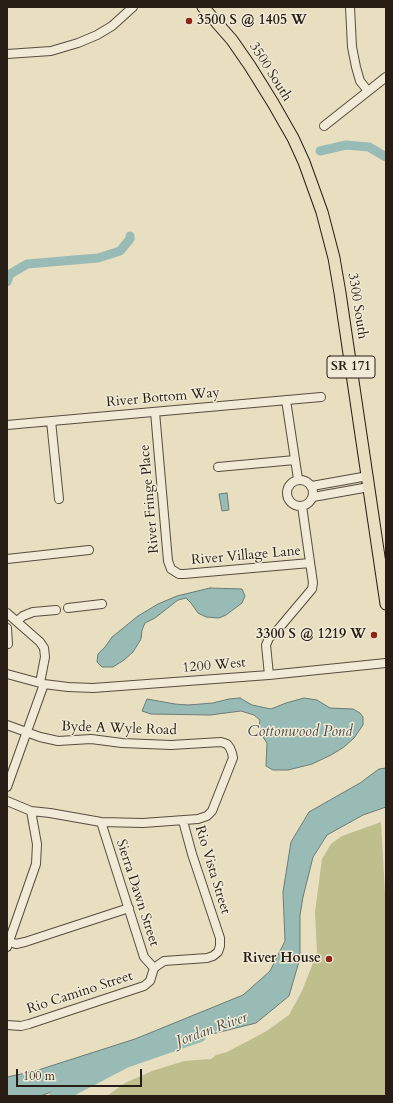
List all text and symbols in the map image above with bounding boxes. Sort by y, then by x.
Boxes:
place label: 3500 S @ 1405 W [197,13,307,29]
marker: 3500 S @ 1405 W [184,16,194,26]
street label: 3500 South [245,39,295,105]
street label: 3300 South [343,272,371,340]
road number: SR 171 [327,356,375,378]
street label: River Bottom Way [106,385,220,411]
street label: River Fringe Place [137,444,163,554]
street label: River Village Lane [190,543,302,569]
place label: 3300 S @ 1219 W [256,627,366,643]
marker: 3300 S @ 1219 W [369,630,379,640]
street label: 1200 West [182,655,246,677]
street label: Byde A Wyle Road [61,719,177,739]
water label: Cottonwood Pond [248,724,352,742]
street label: Rio Vista Street [191,824,233,916]
street label: Sierra Dawn Street [112,837,162,949]
place label: River House [243,951,321,967]
marker: River House [324,954,334,964]
street label: Rio Camino Street [25,968,135,1018]
water label: Jordan River [174,1009,250,1051]
scale bar [18,1061,144,1087]
text: 100 m [23,1068,55,1084]

